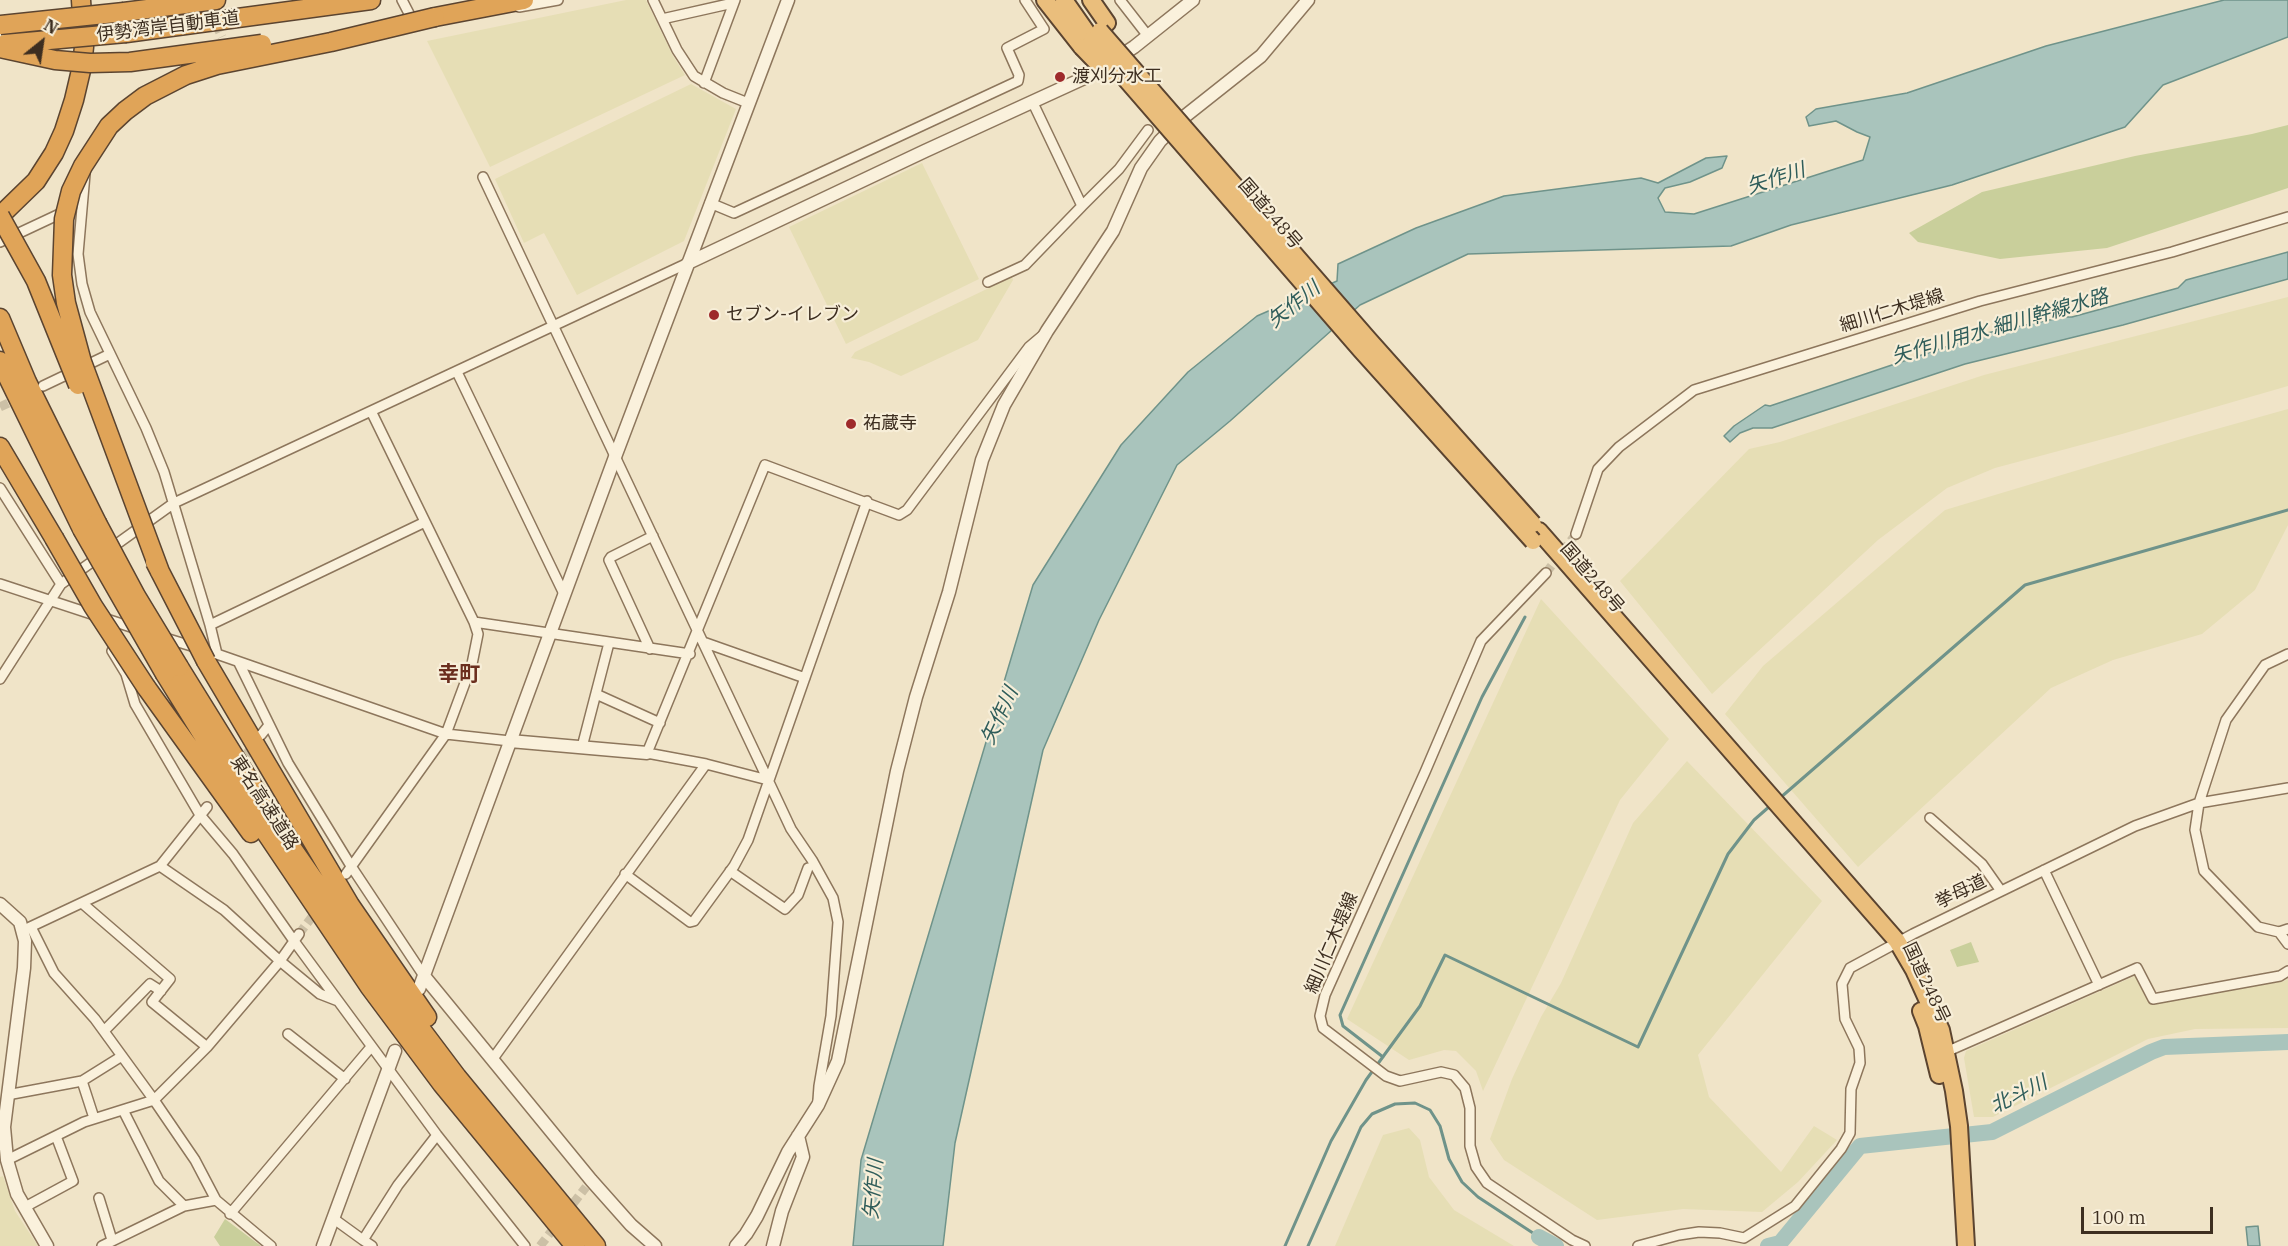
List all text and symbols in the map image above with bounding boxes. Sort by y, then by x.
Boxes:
street label: 伊勢湾岸自動車道 [95,8,241,46]
north arrow [12,12,72,72]
text: N [41,15,61,38]
place label: 渡刈分水工 [1072,66,1162,88]
marker: 渡刈分水工 [1053,70,1067,84]
water label: 矢作川 [1744,158,1808,200]
street label: 国道248号 [1234,174,1306,254]
water label: 矢作川 [1263,277,1325,333]
street label: 細川仁木堤線 [1837,285,1947,337]
water label: 矢作川用水 細川幹線水路 [1889,285,2111,369]
place label: セブン-イレブン [726,304,859,326]
marker: セブン-イレブン [707,308,721,322]
place label: 祐蔵寺 [863,413,917,435]
marker: 祐蔵寺 [844,417,858,431]
street label: 国道248号 [1556,538,1628,618]
district label: 幸町 [438,662,480,688]
water label: 矢作川 [976,684,1024,748]
street label: 東名高速道路 [226,752,302,854]
street label: 挙母道 [1932,870,1990,914]
street label: 細川仁木堤線 [1301,889,1363,997]
street label: 国道248号 [1898,939,1954,1027]
water label: 北斗川 [1987,1071,2051,1119]
water label: 矢作川 [859,1158,889,1220]
scale bar [2084,1195,2216,1233]
text: 100 m [2092,1206,2146,1229]

